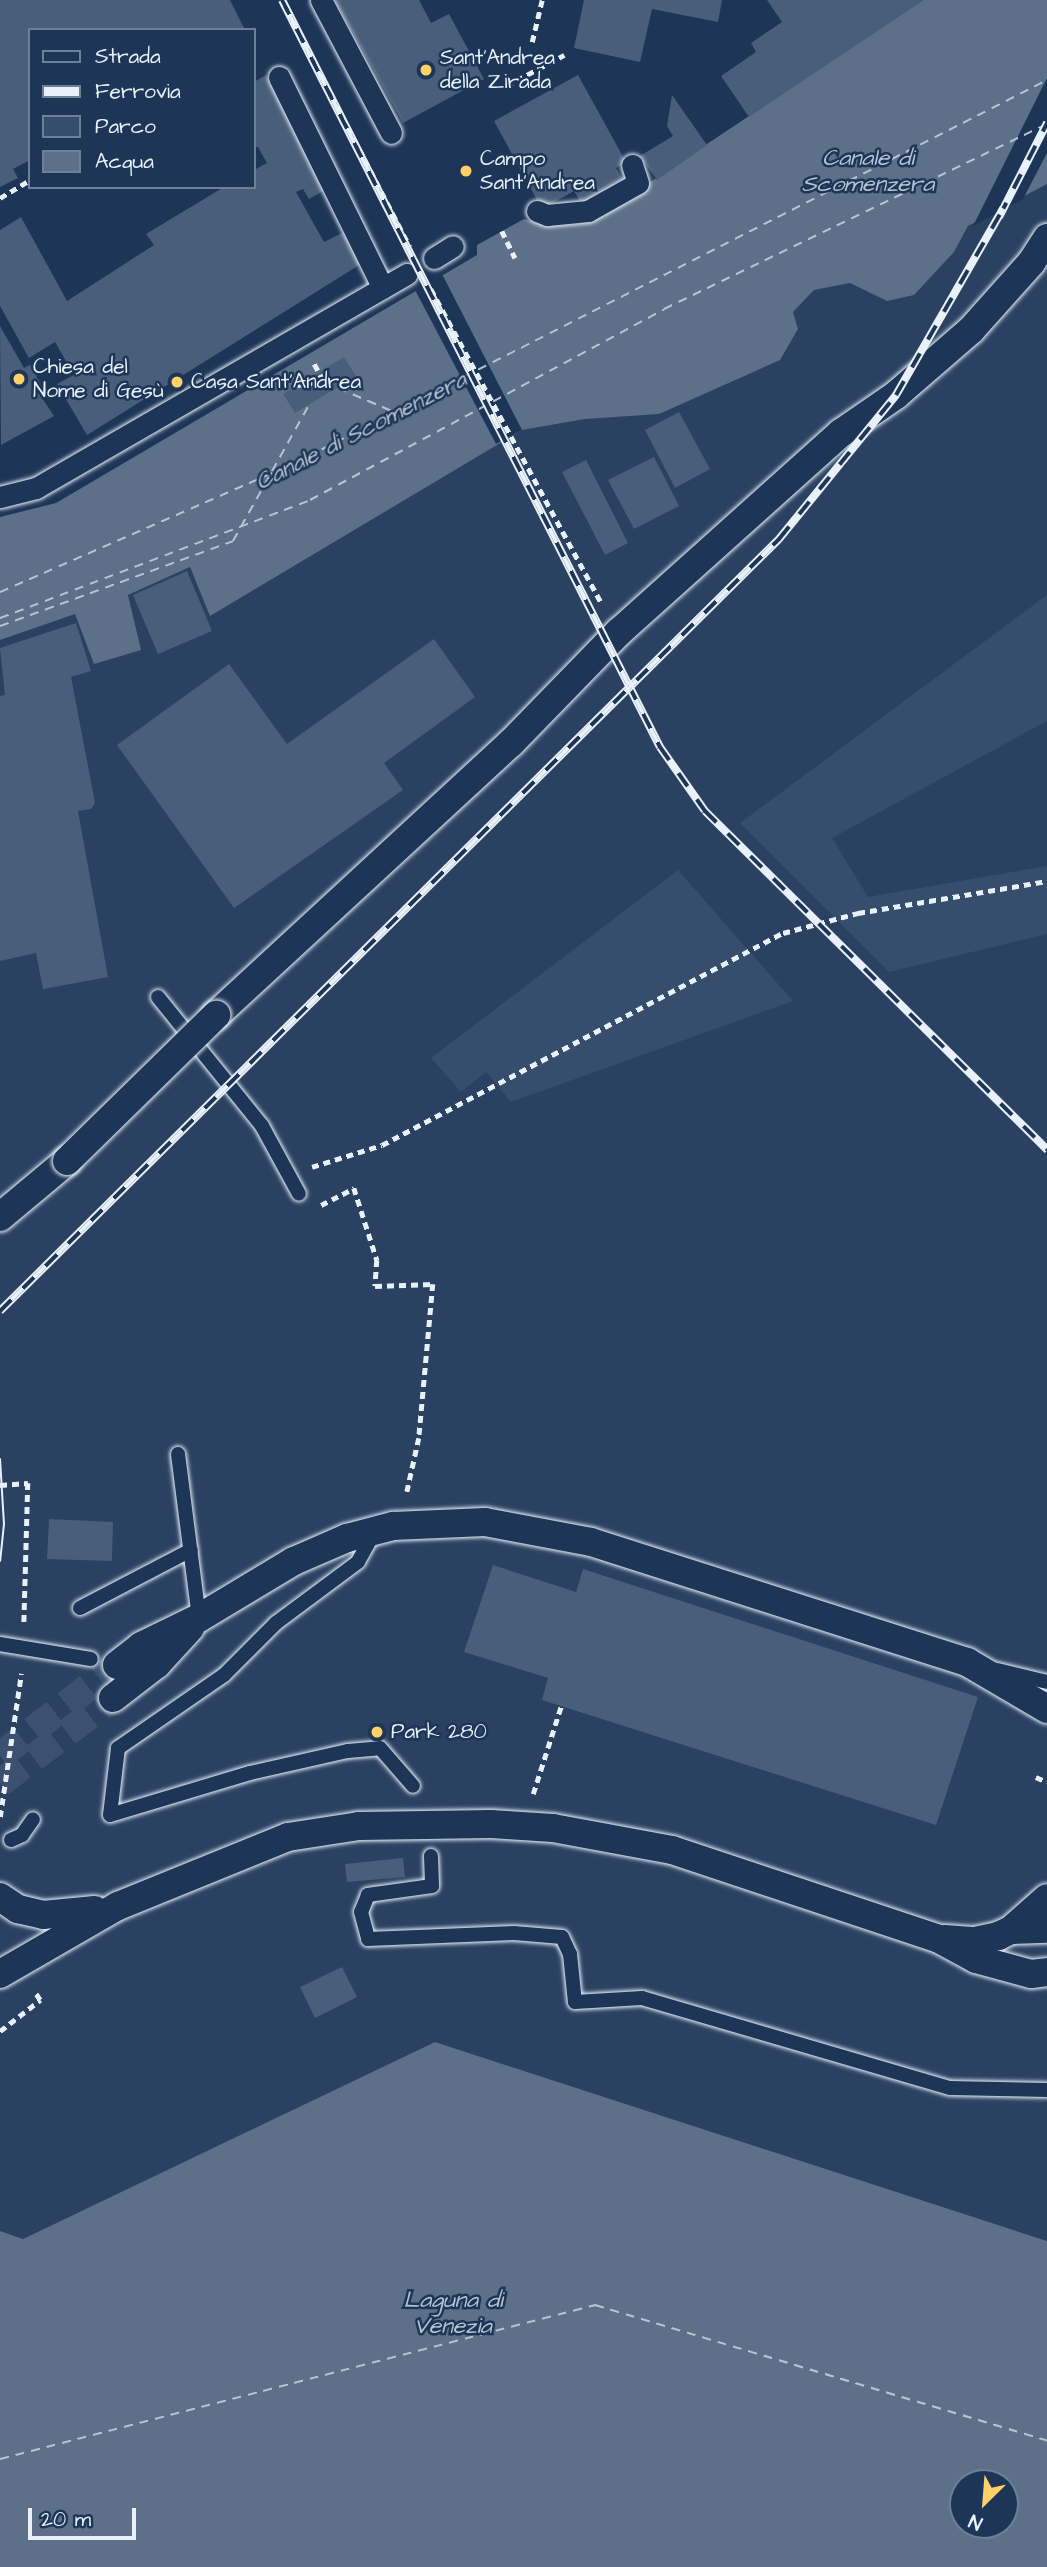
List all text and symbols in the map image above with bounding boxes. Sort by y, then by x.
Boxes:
legend [28,28,256,189]
text: Strada [95,42,161,71]
place label: Sant'Andrea della Zirada [440,45,555,95]
marker: Sant'Andrea della Zirada [418,62,434,78]
text: Ferrovia [95,77,181,106]
text: Parco [95,112,156,141]
water label: Canale di Scomenzera [802,144,934,198]
place label: Campo Sant'Andrea [480,146,595,196]
text: Acqua [95,147,154,176]
marker: Campo Sant'Andrea [458,163,474,179]
place label: Chiesa del Nome di Gesù [33,354,164,404]
water label: Canale di Scomenzera [251,366,471,496]
place label: Casa Sant'Andrea [191,369,361,395]
marker: Chiesa del Nome di Gesù [11,371,27,387]
marker: Casa Sant'Andrea [169,374,185,390]
place label: Park 280 [391,1719,487,1745]
marker: Park 280 [369,1724,385,1740]
water label: Laguna di Venezia [404,2286,502,2340]
north arrow [949,2469,1019,2539]
scale bar [32,2494,140,2538]
text: 20 m [41,2505,91,2534]
text: N [965,2507,987,2536]

